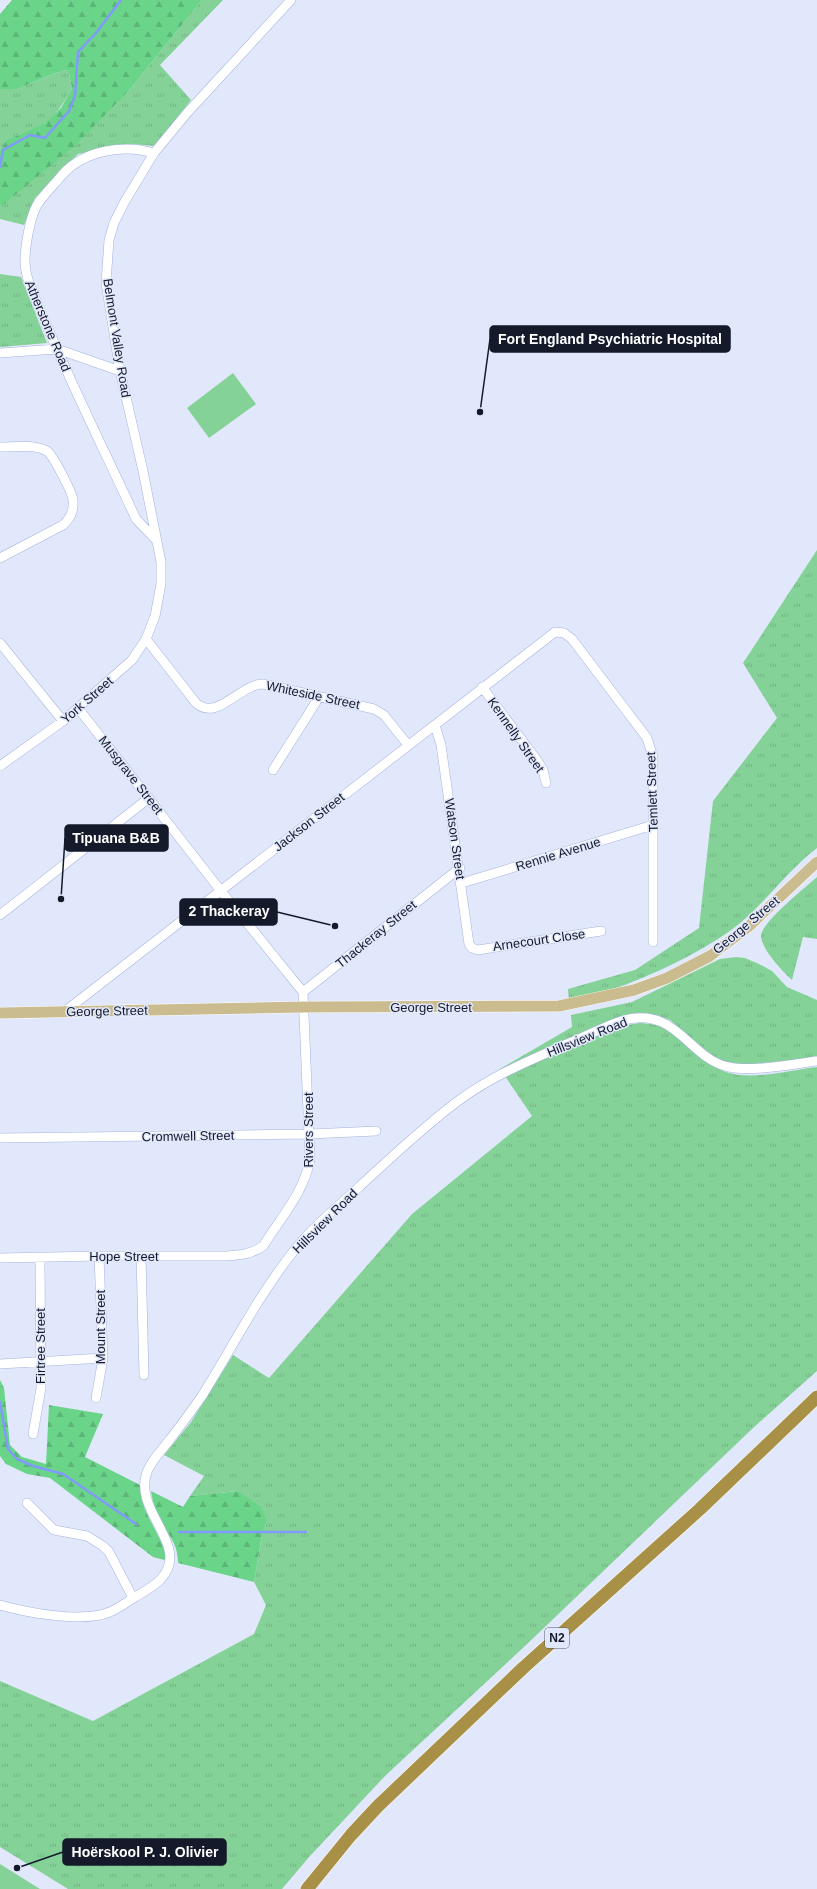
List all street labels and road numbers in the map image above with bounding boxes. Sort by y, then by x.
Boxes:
street label: Belmont Valley Road [100,277,134,399]
street label: Atherstone Road [22,278,74,374]
street label: York Street [58,673,116,727]
street label: Whiteside Street [265,678,362,712]
street label: Kennelly Street [485,695,548,776]
street label: Musgrave Street [96,733,167,818]
street label: Temlett Street [643,751,661,832]
street label: Jackson Street [270,789,348,854]
street label: Watson Street [442,797,468,881]
street label: Rennie Avenue [514,834,602,874]
street label: George Street [710,893,782,957]
street label: Thackeray Street [333,897,419,971]
street label: Arnecourt Close [492,926,586,954]
street label: George Street [390,1000,472,1015]
street label: George Street [66,1003,148,1019]
street label: Hillsview Road [545,1014,629,1060]
street label: Rivers Street [301,1092,316,1168]
street label: Cromwell Street [142,1128,235,1144]
street label: Hillsview Road [290,1186,360,1256]
street label: Hope Street [89,1249,159,1264]
street label: Mount Street [93,1289,108,1364]
street label: Firtree Street [33,1308,48,1384]
road number: N2 [545,1628,569,1648]

